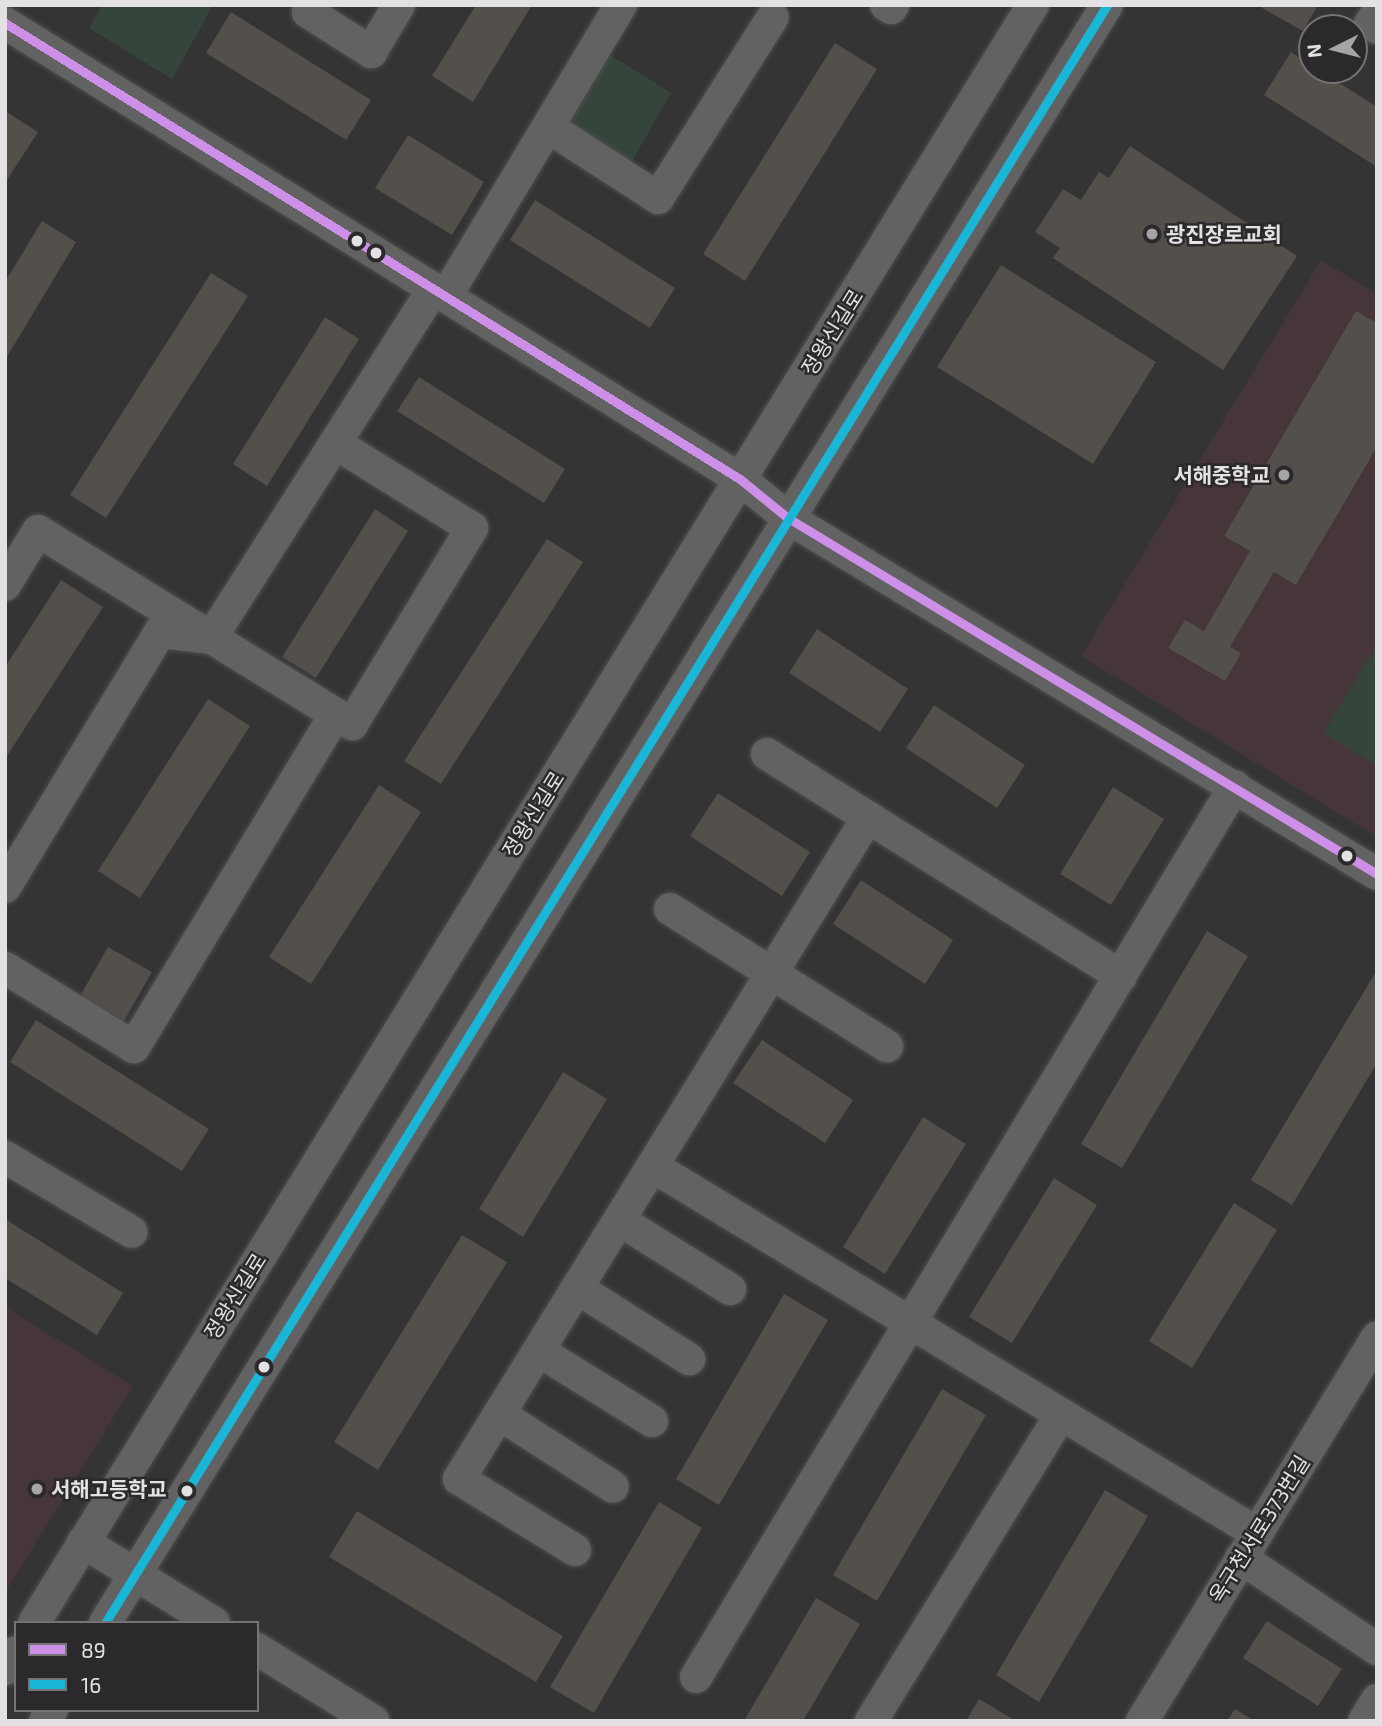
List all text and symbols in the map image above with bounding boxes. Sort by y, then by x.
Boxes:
north arrow [1298,14,1368,84]
text: N [1301,43,1326,59]
place label: 광진장로교회 [1166,221,1282,247]
marker: 광진장로교회 [1144,226,1160,242]
unlabelled marker [350,234,364,248]
unlabelled marker [369,246,383,260]
street label: 정왕신길로 [796,284,868,380]
place label: 서해중학교 [1173,462,1270,488]
marker: 서해중학교 [1276,467,1292,483]
street label: 정왕신길로 [497,766,569,862]
unlabelled marker [1340,849,1354,863]
street label: 정왕신길로 [199,1248,271,1344]
unlabelled marker [257,1360,271,1374]
street label: 옥구천서로373번길 [1203,1451,1315,1607]
place label: 서해고등학교 [51,1476,167,1502]
marker: 서해고등학교 [29,1481,45,1497]
unlabelled marker [180,1484,194,1498]
legend [14,1621,259,1712]
text: 89 [81,1637,106,1662]
text: 16 [81,1672,101,1697]

